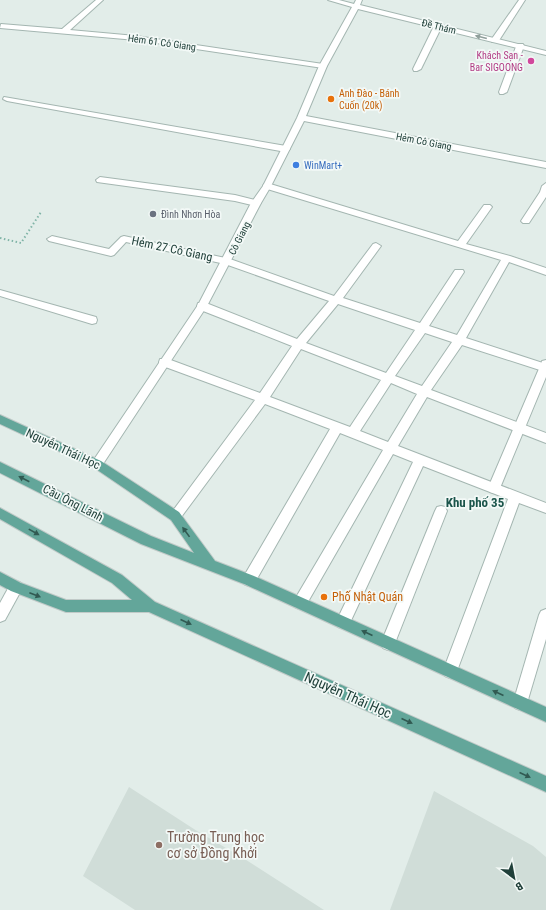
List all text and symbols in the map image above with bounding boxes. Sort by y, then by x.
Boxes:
street label: Ðề Thám [421,16,457,36]
street label: Hẻm 61 Cô Giang [127,32,197,53]
one-way arrow [475,34,487,40]
place label: Khách Sạn - Bar SIGOONG [470,50,524,73]
marker: Khách Sạn - Bar SIGOONG [526,56,536,66]
place label: Anh Đào - Bánh Cuốn (20k) [339,88,400,112]
marker: Anh Đào - Bánh Cuốn (20k) [326,94,336,104]
street label: Hẻm Cô Giang [395,131,453,152]
marker: WinMart+ [291,160,301,170]
place label: WinMart+ [304,160,342,171]
marker: Đình Nhơn Hòa [148,209,158,219]
place label: Đình Nhơn Hòa [161,209,221,220]
street label: Cô Giang [226,220,252,257]
street label: Hẻm 27 Cô Giang [130,234,214,264]
street label: Nguyễn Thái Học [24,426,103,473]
one-way arrow [18,475,30,482]
street label: Cầu Ông Lãnh [40,481,106,524]
district label: Khu phố 35 [446,495,505,510]
one-way arrow [182,527,190,537]
one-way arrow [28,529,40,536]
place label: Phố Nhật Quán [332,590,403,604]
one-way arrow [30,592,42,598]
marker: Phố Nhật Quán [319,592,329,602]
one-way arrow [180,619,191,625]
one-way arrow [361,630,373,636]
street label: Nguyễn Thái Học [302,669,394,721]
one-way arrow [492,690,504,696]
one-way arrow [401,719,413,725]
one-way arrow [520,772,532,778]
place label: Trường Trung học cơ sở Đồng Khởi [167,829,264,861]
marker: Trường Trung học cơ sở Đồng Khởi [154,840,164,850]
north arrow [494,858,534,898]
text: B [513,879,525,893]

